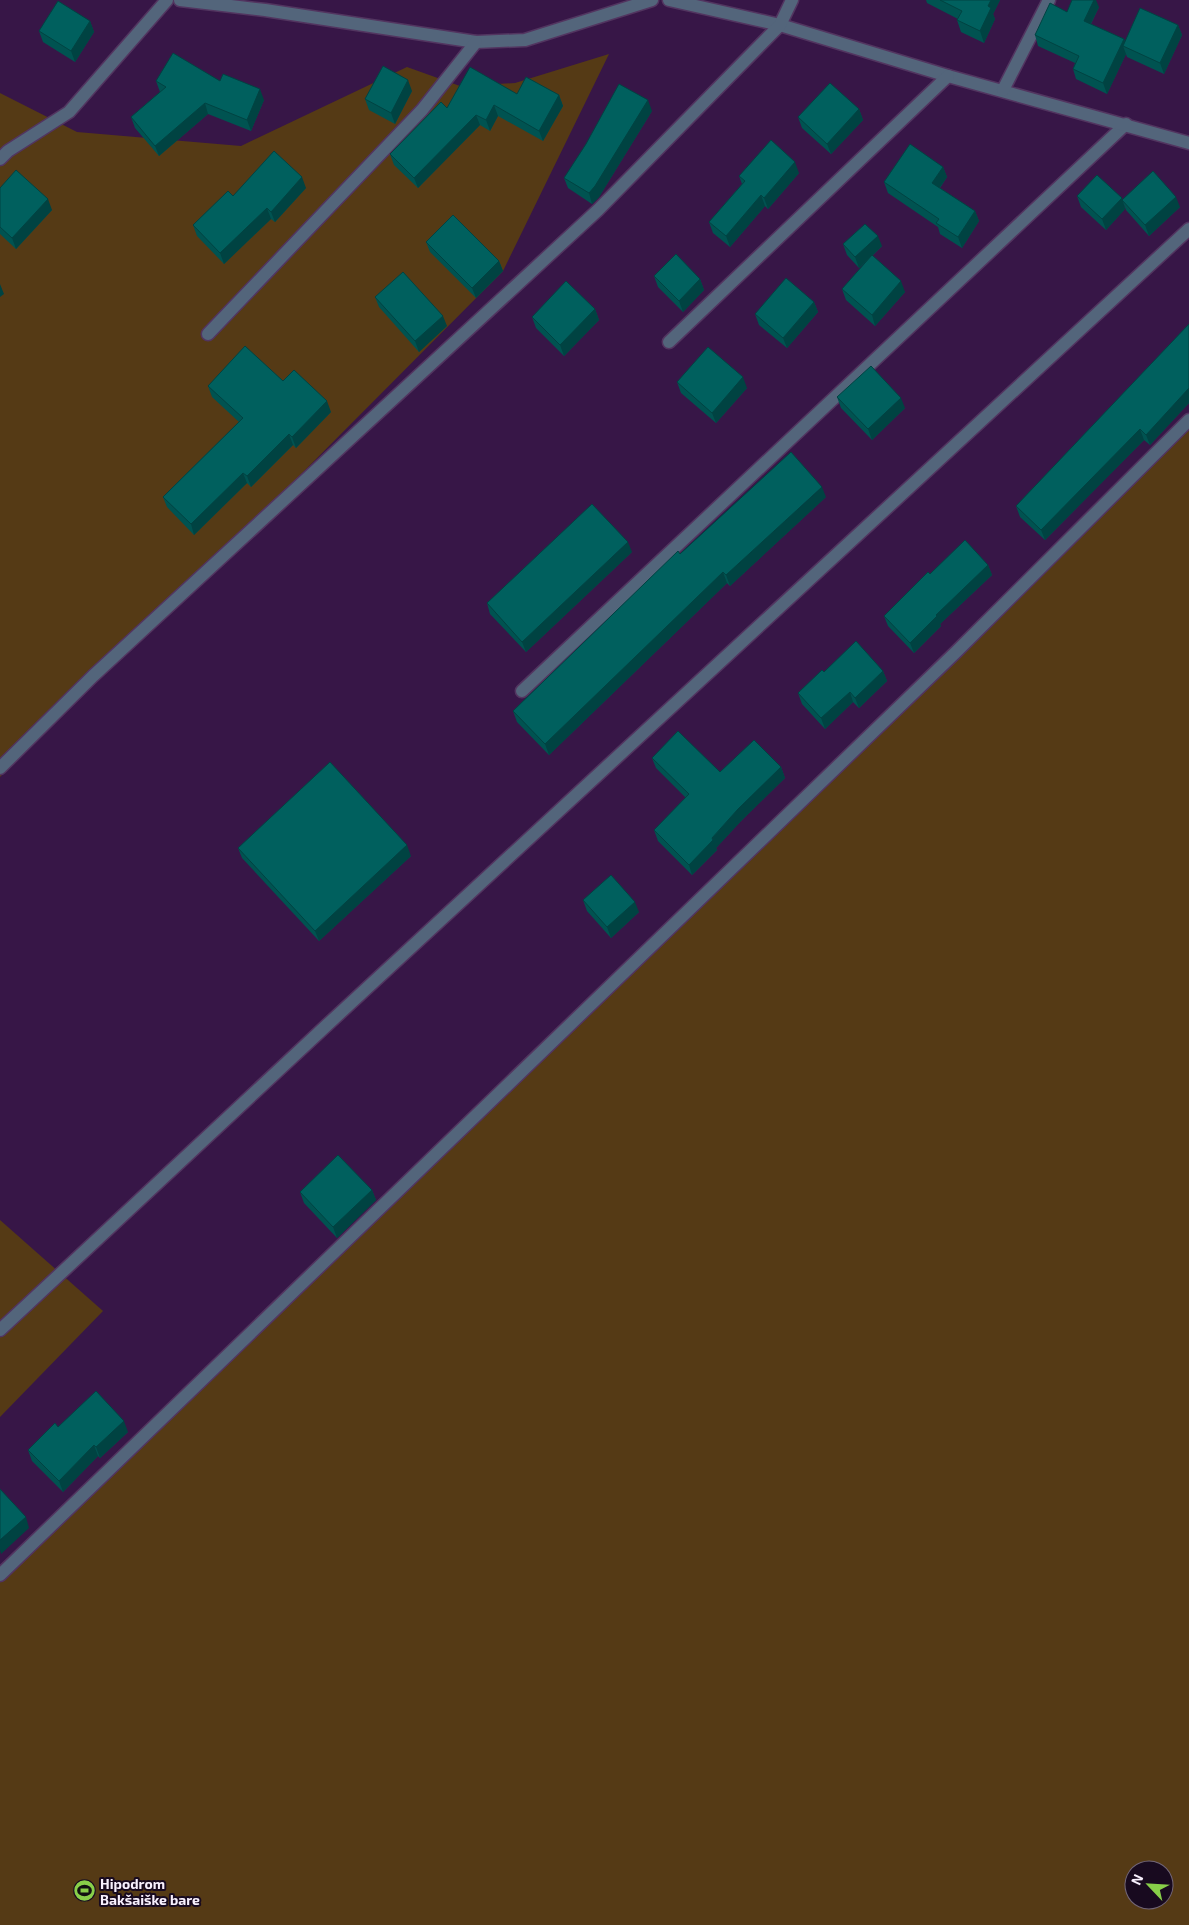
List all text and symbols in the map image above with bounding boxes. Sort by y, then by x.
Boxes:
north arrow [1124,1860,1174,1910]
text: N [1127,1871,1147,1887]
place label: Hipodrom Bakšaiške bare [100,1875,200,1908]
sports icon: Hipodrom Bakšaiške bare [72,1879,96,1903]

